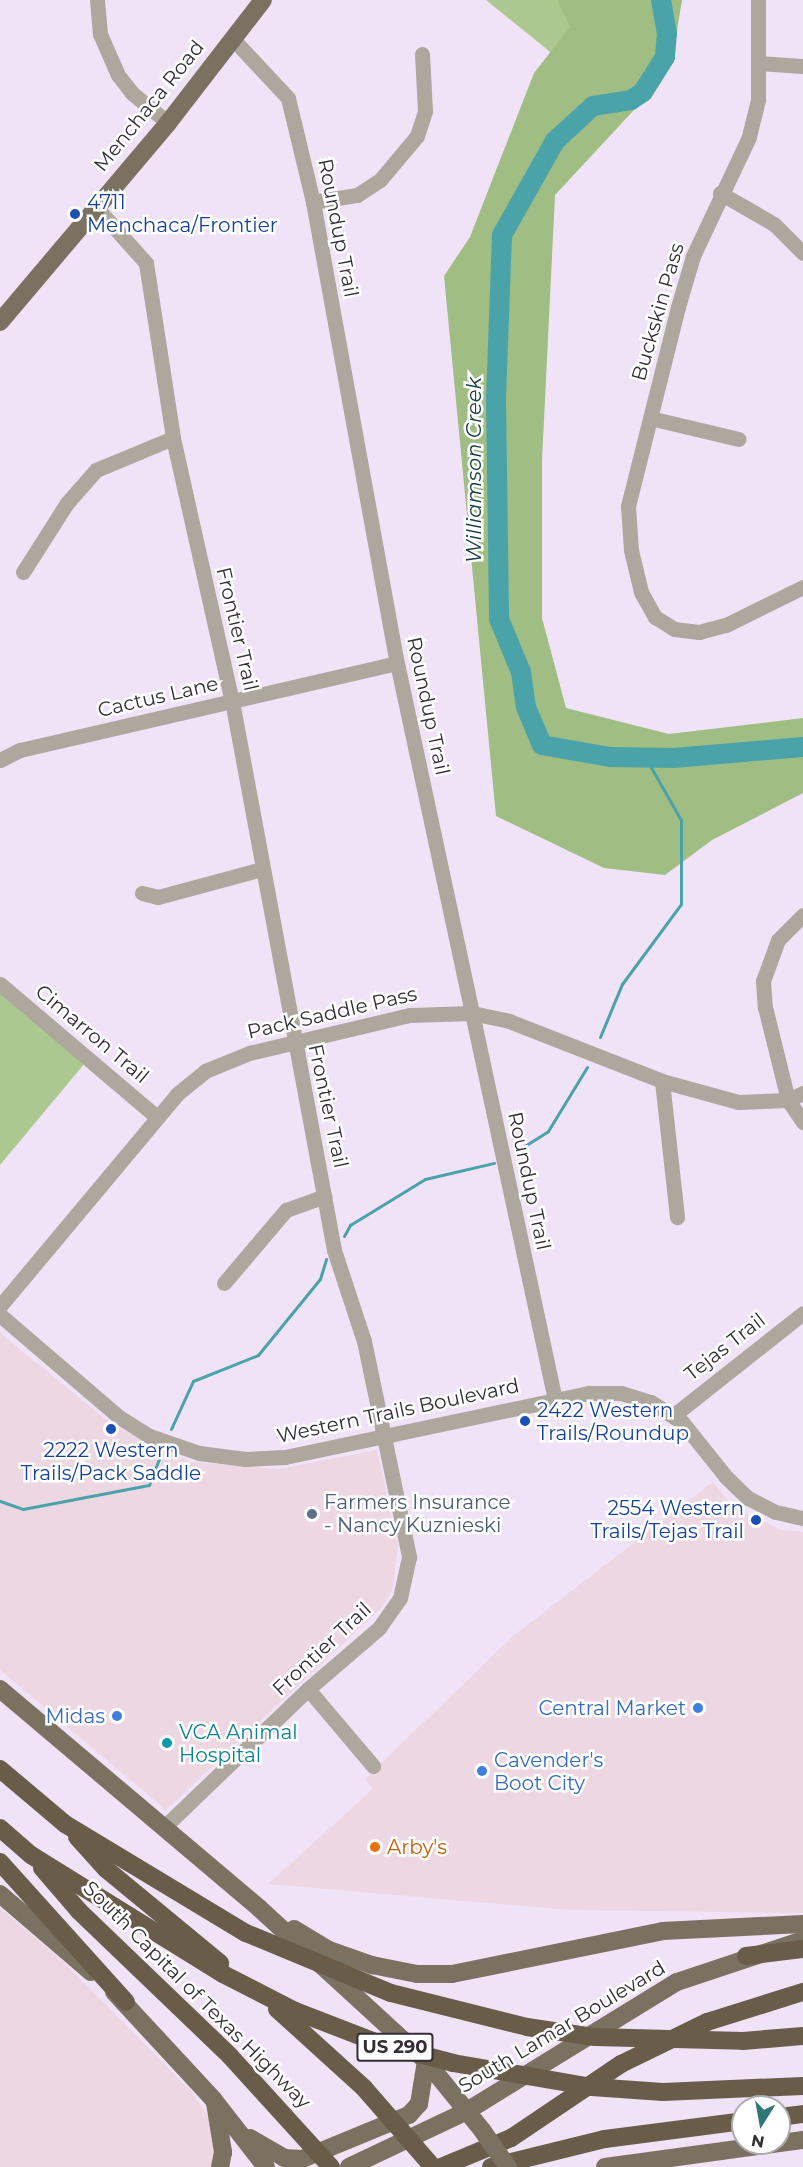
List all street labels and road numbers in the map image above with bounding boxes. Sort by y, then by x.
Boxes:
street label: Menchaca Road [89,36,209,176]
street label: Roundup Trail [313,157,363,299]
street label: Buckskin Pass [627,240,689,384]
street label: Frontier Trail [211,565,263,693]
street label: Roundup Trail [402,635,454,777]
street label: Cactus Lane [95,671,221,723]
street label: Cimarron Trail [30,980,154,1088]
street label: Pack Saddle Pass [245,982,419,1044]
street label: Frontier Trail [303,1042,353,1170]
street label: Roundup Trail [503,1110,555,1252]
street label: Tejas Trail [680,1308,770,1386]
street label: Western Trails Boulevard [275,1374,521,1448]
street label: Frontier Trail [268,1597,376,1701]
street label: South Capital of Texas Highway [78,1876,316,2114]
street label: South Lamar Boulevard [454,1956,670,2098]
road number: US 290 [356,2032,434,2062]

